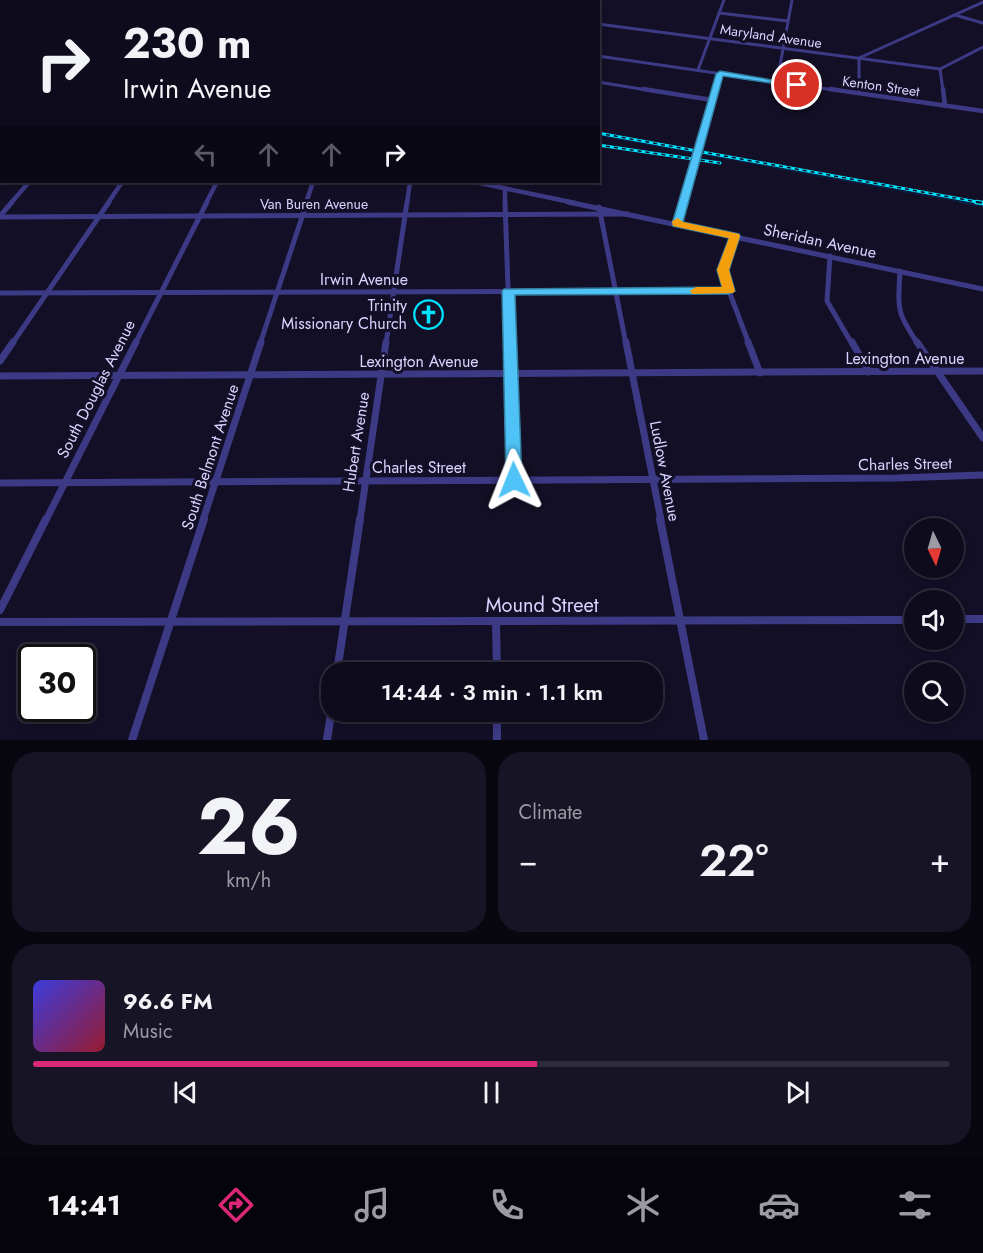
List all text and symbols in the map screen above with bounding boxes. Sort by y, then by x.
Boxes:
text: 230 m [123,13,251,74]
street label: Maryland Avenue [719,19,823,53]
icon: right [24,24,102,102]
pin [771,59,822,110]
icon: arrive [780,68,813,101]
text: Irwin Avenue [123,69,271,108]
street label: Kenton Street [841,71,922,101]
icon: left [189,138,222,171]
icon: ahead [252,138,285,171]
icon: ahead [315,138,348,171]
icon: right [378,138,411,171]
street label: Van Buren Avenue [260,194,368,214]
street label: Sheridan Avenue [761,218,879,264]
street label: Irwin Avenue [320,268,408,291]
place label: Trinity Missionary Church [281,294,408,335]
church icon: Trinity Missionary Church [412,298,444,330]
street label: South Douglas Avenue [51,316,141,462]
street label: Lexington Avenue [845,347,965,370]
street label: Lexington Avenue [359,350,479,373]
street label: South Belmont Avenue [176,381,244,533]
street label: Hubert Avenue [337,390,375,494]
street label: Ludlow Avenue [644,419,686,523]
position arrow [482,448,546,512]
street label: Charles Street [858,452,952,476]
street label: Charles Street [372,456,466,479]
north arrow [904,518,964,578]
map controls [904,518,964,722]
button: sound [904,590,964,650]
street label: Mound Street [485,591,599,620]
speed limit sign: 30 [18,644,96,722]
button: search [904,662,964,722]
text: 14:44 · 3 min · 1.1 km [381,676,603,708]
text: 26 [197,771,300,883]
text: Climate [519,798,582,827]
text: 22° [699,828,769,893]
text: − [519,837,538,884]
text: + [930,837,950,884]
text: km/h [226,866,271,895]
text: 96.6 FM [123,985,213,1017]
text: Music [123,1017,173,1046]
icon: previous [169,1076,202,1109]
icon: pause [475,1076,508,1109]
icon: next [781,1076,814,1109]
icon: directions [215,1184,257,1226]
icon: music [351,1184,393,1226]
icon: phone [486,1184,528,1226]
icon: climate [622,1184,664,1226]
icon: car [758,1184,800,1226]
icon: filters [894,1184,936,1226]
text: 14:41 [47,1186,121,1225]

